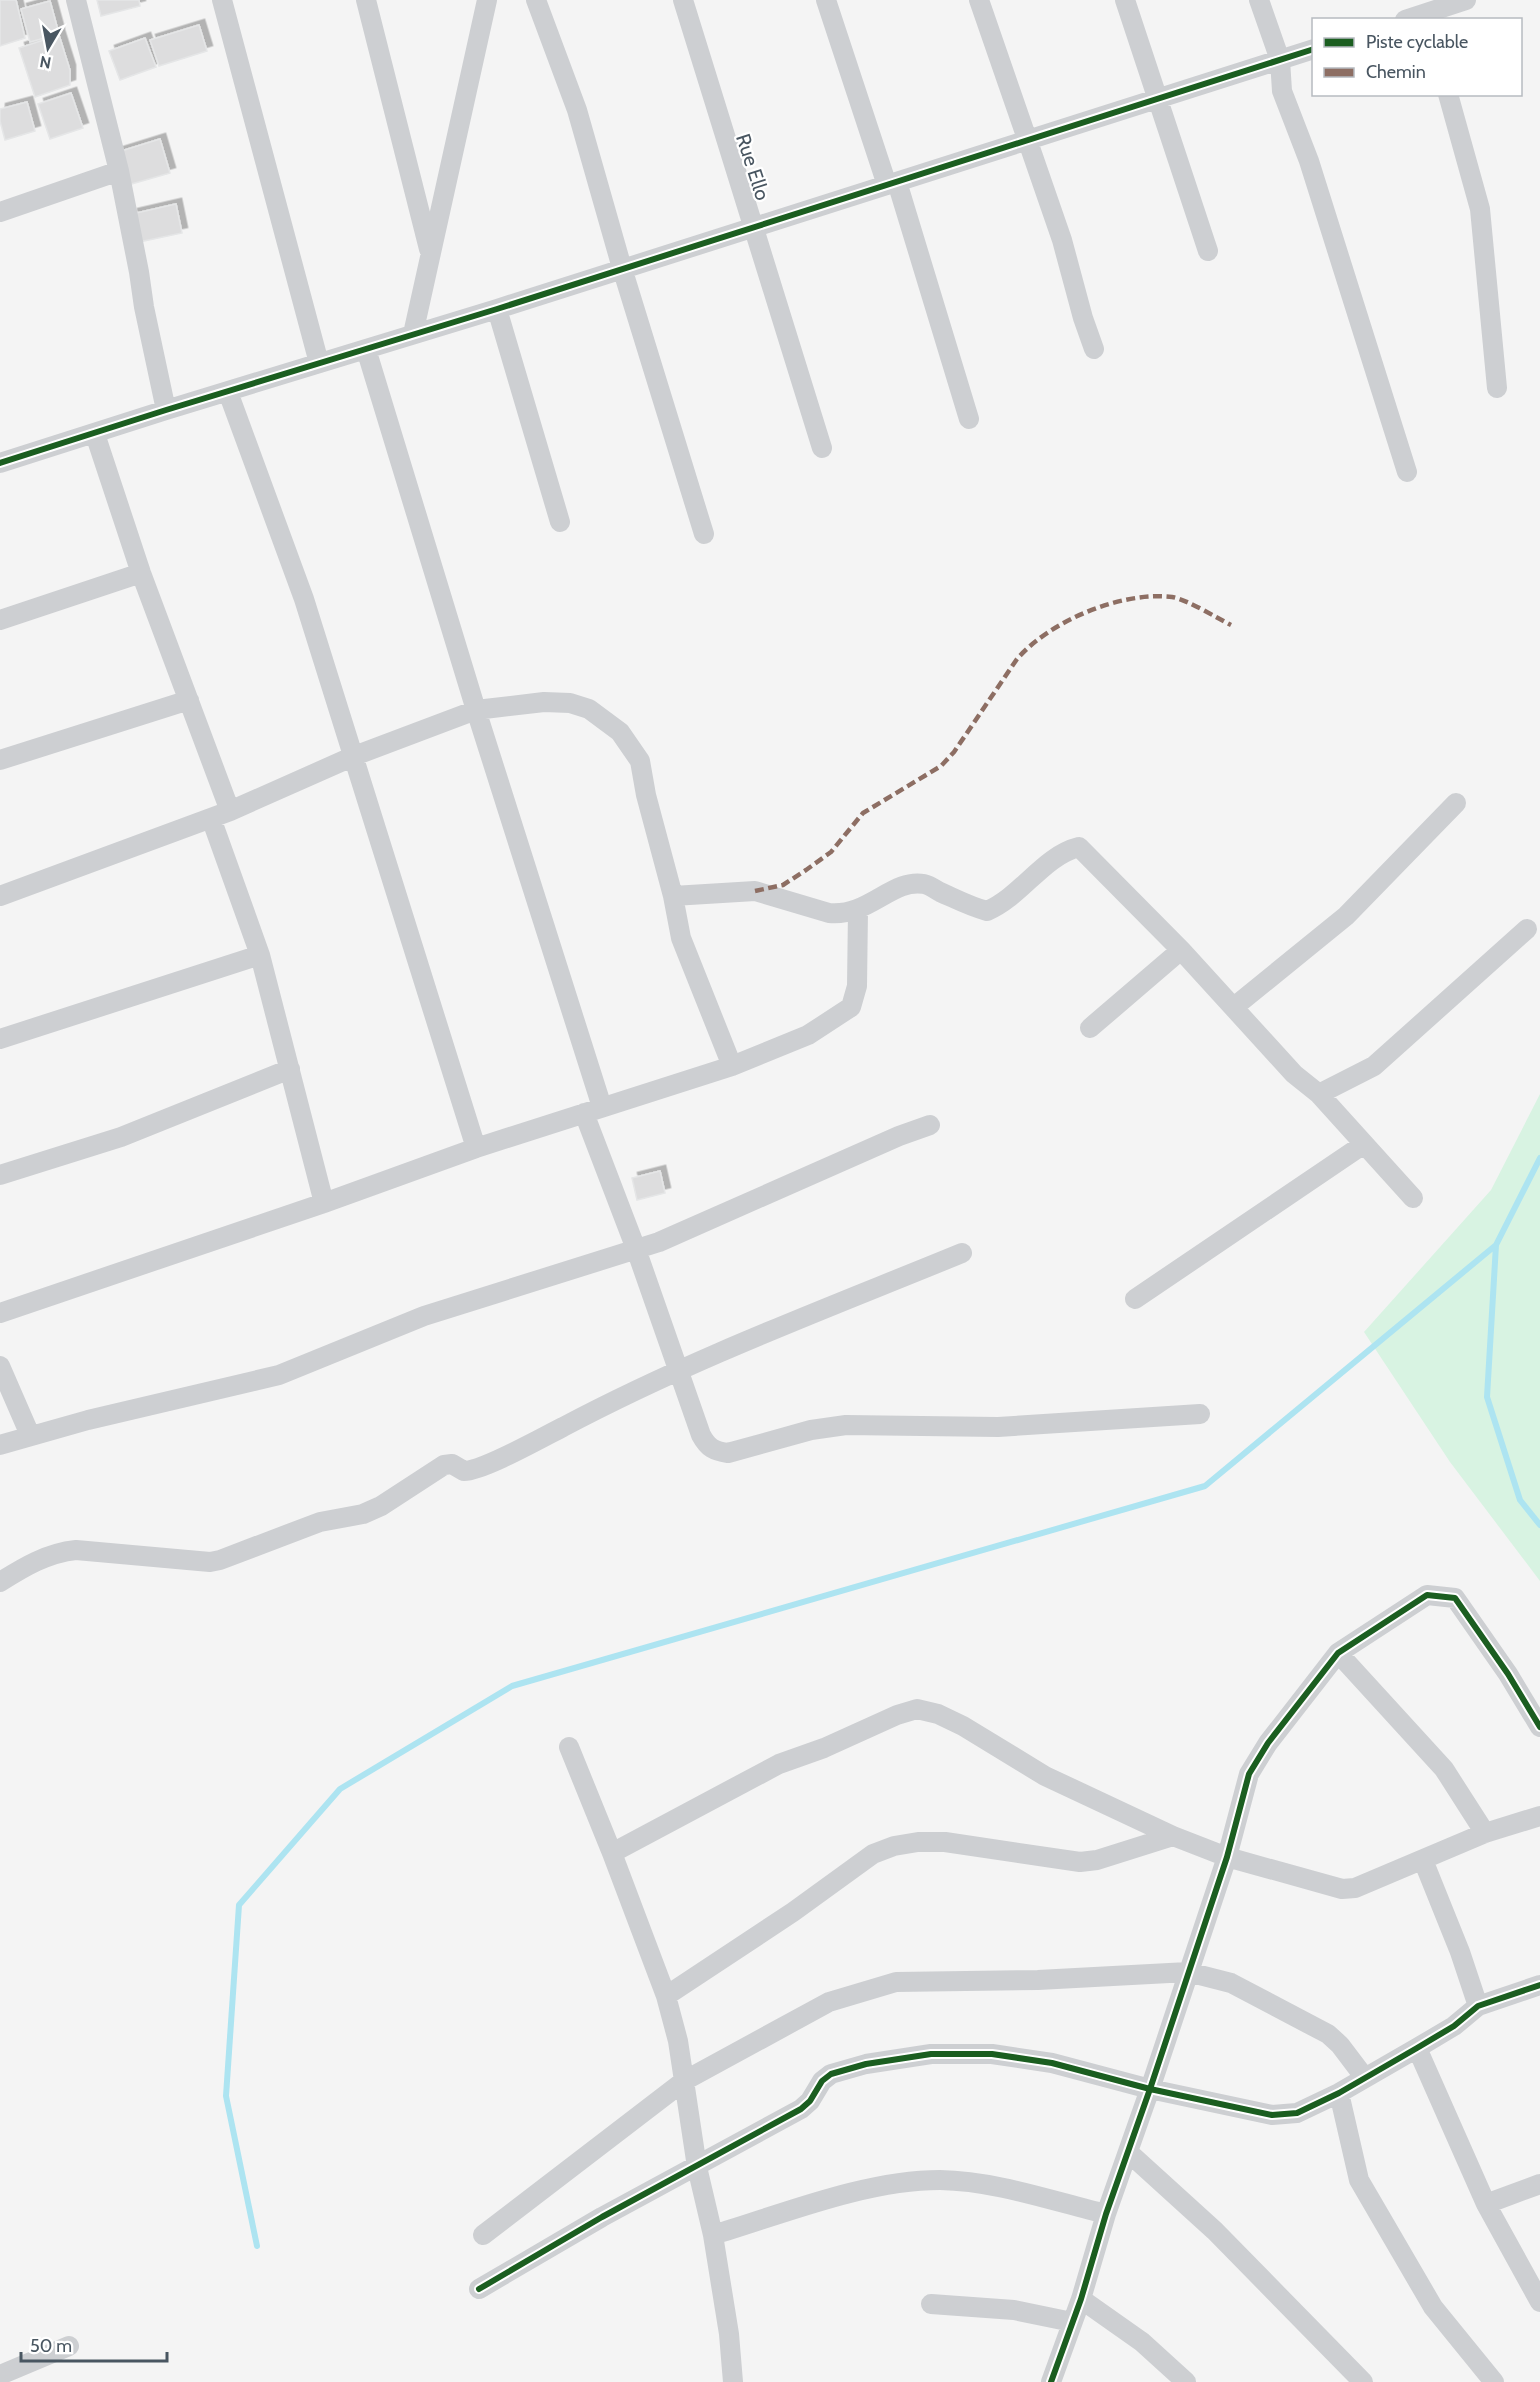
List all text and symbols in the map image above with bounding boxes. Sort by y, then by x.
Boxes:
north arrow [18,18,78,78]
legend [1312,18,1522,96]
text: Piste cyclable [1366,31,1468,53]
text: N [38,52,53,73]
text: Chemin [1366,61,1426,83]
street label: Rue Ello [731,131,775,203]
scale bar [21,2325,166,2363]
text: 50 m [30,2335,72,2357]

